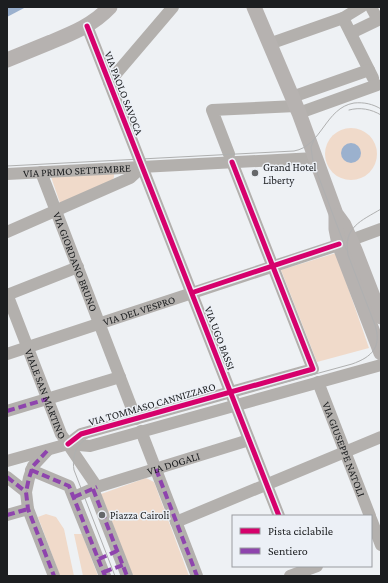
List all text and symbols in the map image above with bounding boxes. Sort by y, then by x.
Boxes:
street label: VIA PAOLO SAVOCA [102,49,146,137]
place label: Grand Hotel Liberty [263,161,317,187]
street label: VIA PRIMO SETTEMBRE [23,162,131,179]
marker: Grand Hotel Liberty [250,168,260,178]
street label: VIA GIORDANO BRUNO [51,210,100,313]
street label: VIA DEL VESPRO [101,293,177,328]
street label: VIA UGO BASSI [202,304,238,372]
street label: VIALE SAN MARTINO [23,347,69,441]
street label: VIA TOMMASO CANNIZZARO [87,380,217,428]
street label: VIA GIUSEPPE NATOLI [320,400,368,498]
street label: VIA DOGALI [145,450,201,477]
place label: Piazza Cairoli [110,509,169,521]
marker: Piazza Cairoli [97,510,107,520]
legend [232,515,372,567]
text: Pista ciclabile [268,524,333,538]
text: Sentiero [268,544,308,558]

